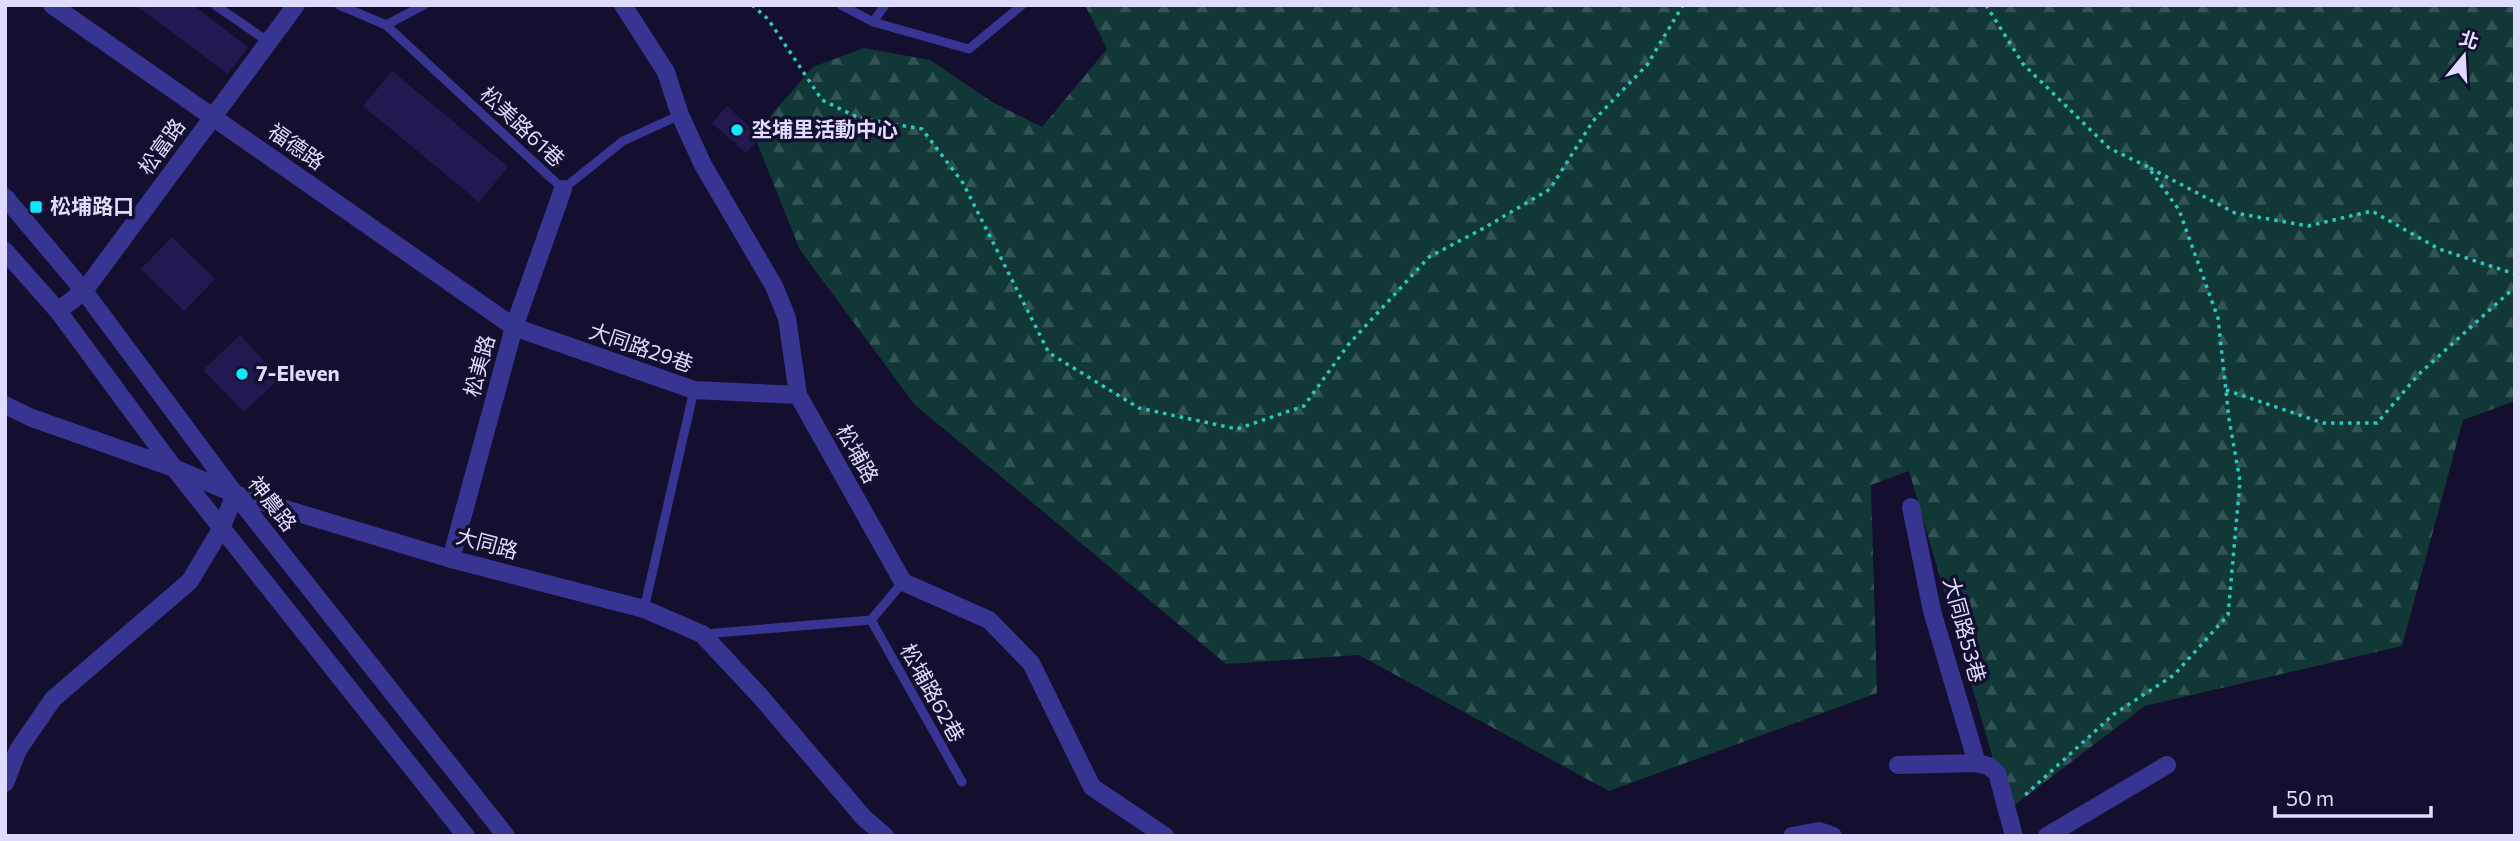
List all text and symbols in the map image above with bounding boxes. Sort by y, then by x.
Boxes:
north arrow [2429,21,2499,91]
text: 北 [2457,25,2482,53]
street label: 松美路61巷 [476,81,570,171]
street label: 松富路 [132,113,189,179]
place label: 坔埔里活動中心 [751,116,898,141]
street label: 福德路 [264,117,330,174]
marker: 坔埔里活動中心 [729,122,745,138]
place label: 松埔路口 [50,193,134,218]
marker: 松埔路口 [28,199,44,215]
street label: 大同路29巷 [586,317,697,376]
street label: 松美路 [458,332,499,399]
place label: 7-Eleven [256,360,340,385]
marker: 7-Eleven [234,366,250,382]
street label: 松埔路 [832,420,885,487]
street label: 神農路 [244,471,302,536]
street label: 大同路 [454,522,521,563]
street label: 大同路53巷 [1939,574,1992,685]
street label: 松埔路62巷 [896,639,971,746]
scale bar [2275,774,2431,818]
text: 50 m [2286,785,2334,810]

